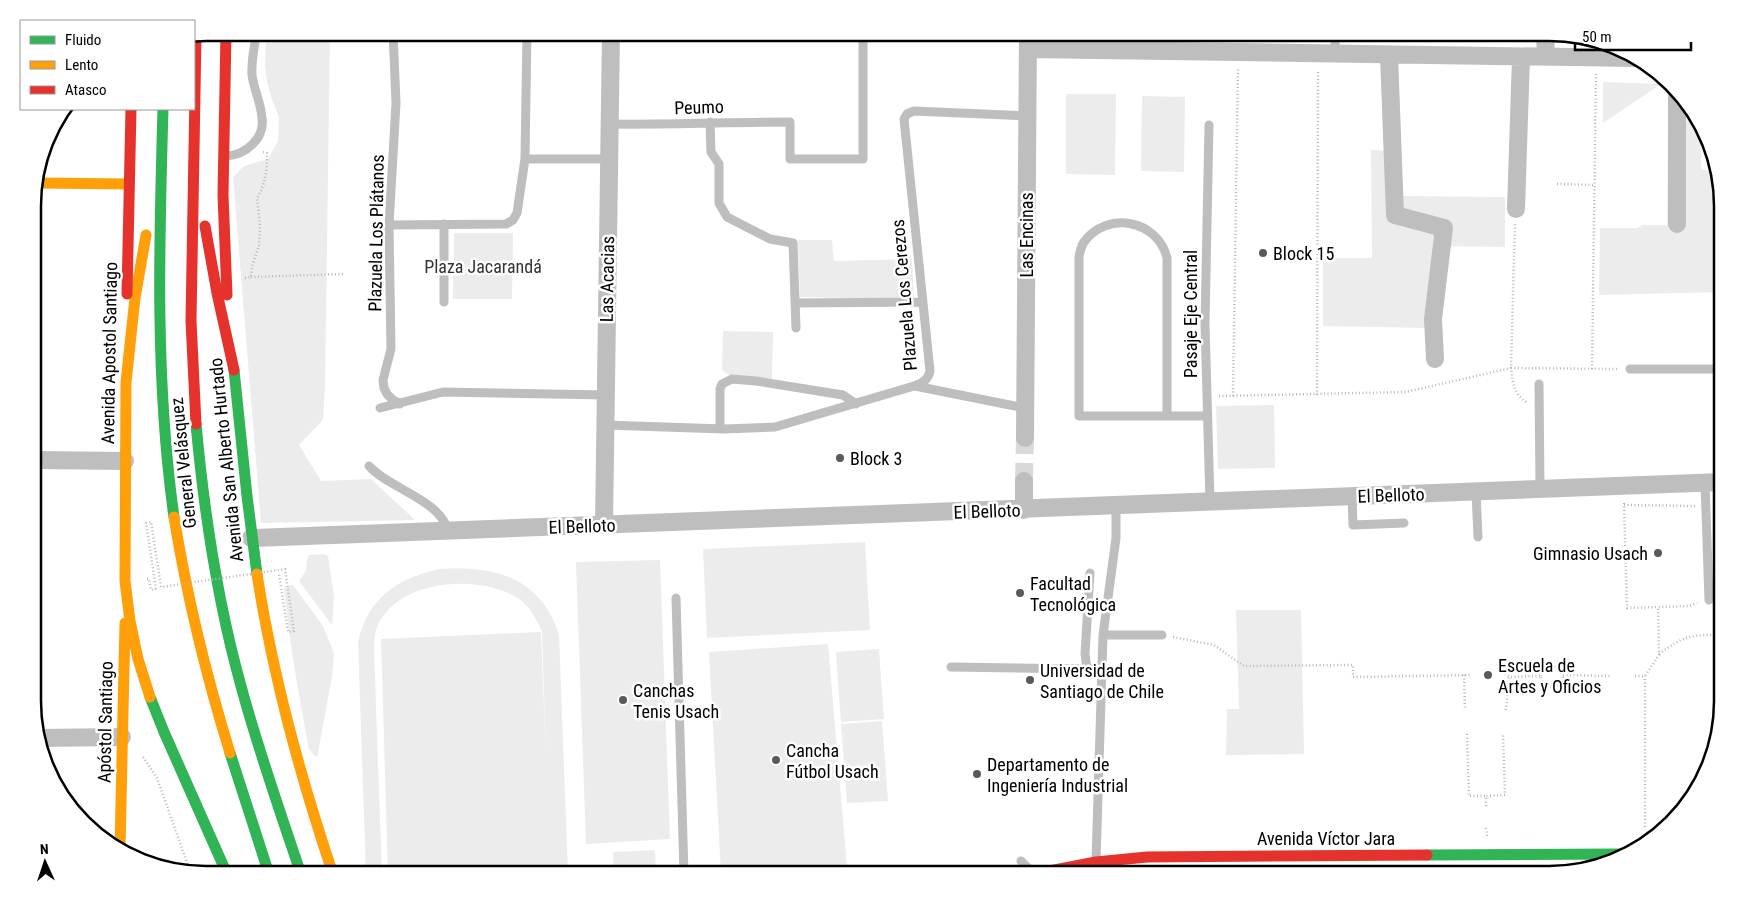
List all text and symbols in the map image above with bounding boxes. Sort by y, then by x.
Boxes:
legend [20,20,195,110]
scale bar [1575,20,1691,52]
text: 50 m [1582,28,1612,46]
text: Fluido [65,31,101,49]
text: Lento [65,56,98,74]
text: Atasco [65,81,106,99]
street label: Peumo [674,96,724,118]
street label: Plazuela Los Plátanos [364,154,388,312]
street label: Las Encinas [1016,192,1037,278]
street label: Plazuela Los Cerezos [887,218,921,372]
street label: Las Acacias [596,236,618,322]
place label: Block 15 [1273,243,1334,264]
marker: Block 15 [1257,247,1269,259]
street label: Pasaje Eje Central [1180,250,1201,378]
park label: Plaza Jacarandá [424,256,542,277]
street label: Avenida Apostol Santiago [97,262,121,444]
street label: Avenida San Alberto Hurtado [205,357,247,563]
street label: General Velásquez [166,396,200,529]
place label: Block 3 [850,448,902,469]
marker: Block 3 [834,452,846,464]
street label: El Belloto [1357,483,1425,507]
street label: El Belloto [953,499,1021,523]
street label: El Belloto [548,514,616,538]
place label: Gimnasio Usach [1533,543,1648,564]
marker: Gimnasio Usach [1652,547,1664,559]
place label: Facultad Tecnológica [1030,573,1116,615]
marker: Facultad Tecnológica [1014,587,1026,599]
place label: Escuela de Artes y Oficios [1498,655,1601,697]
place label: Universidad de Santiago de Chile [1040,660,1164,702]
street label: Apóstol Santiago [93,661,117,783]
marker: Escuela de Artes y Oficios [1482,669,1494,681]
marker: Universidad de Santiago de Chile [1024,674,1036,686]
place label: Canchas Tenis Usach [633,680,719,722]
marker: Canchas Tenis Usach [617,694,629,706]
place label: Cancha Fútbol Usach [786,740,879,782]
marker: Cancha Fútbol Usach [770,754,782,766]
place label: Departamento de Ingeniería Industrial [987,754,1128,796]
marker: Departamento de Ingeniería Industrial [971,768,983,780]
street label: Avenida Víctor Jara [1257,828,1395,849]
north arrow [20,837,70,887]
text: N [40,841,49,857]

